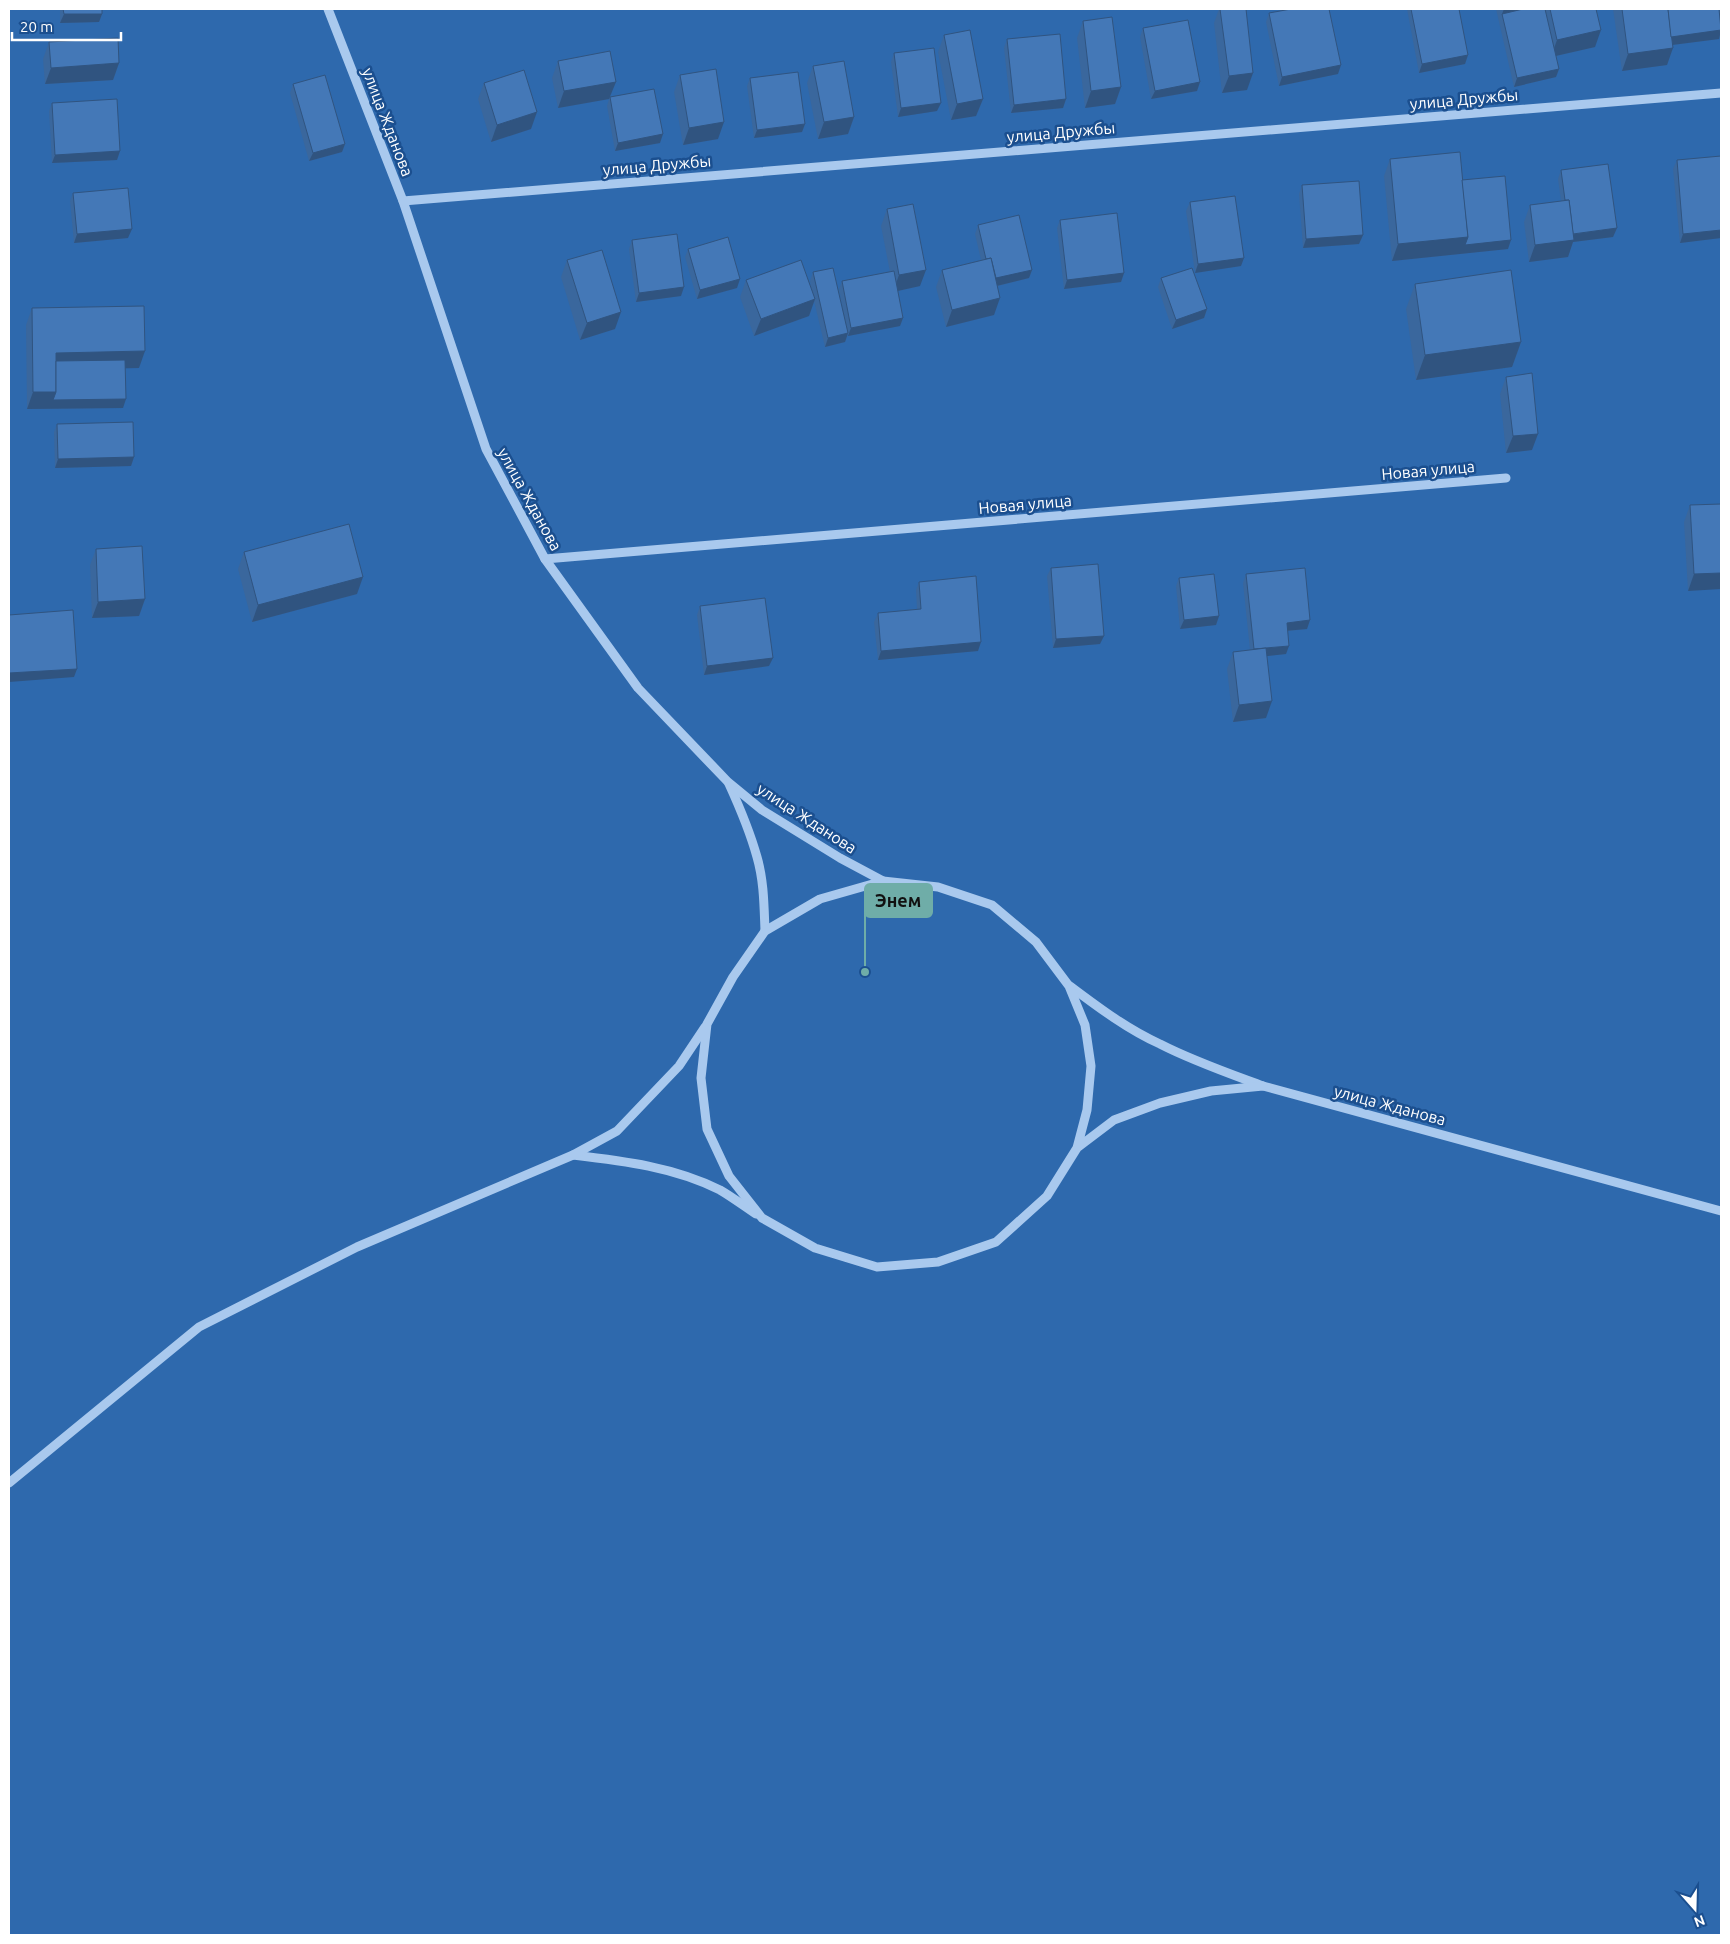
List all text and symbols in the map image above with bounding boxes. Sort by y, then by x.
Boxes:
scale bar [12,10,121,42]
text: 20 m [20,18,53,35]
street label: улица Жданова [359,65,417,179]
street label: улица Дружбы [1409,85,1519,113]
street label: улица Дружбы [1006,118,1116,146]
street label: улица Дружбы [602,151,712,179]
street label: улица Жданова [494,444,566,554]
street label: Новая улица [1381,457,1475,483]
street label: Новая улица [978,491,1072,517]
street label: улица Жданова [754,779,860,857]
callout: Энем [865,884,932,917]
text: Энем [875,890,921,910]
street label: улица Жданова [1332,1081,1448,1129]
north arrow [1670,1884,1720,1934]
text: N [1692,1912,1707,1931]

